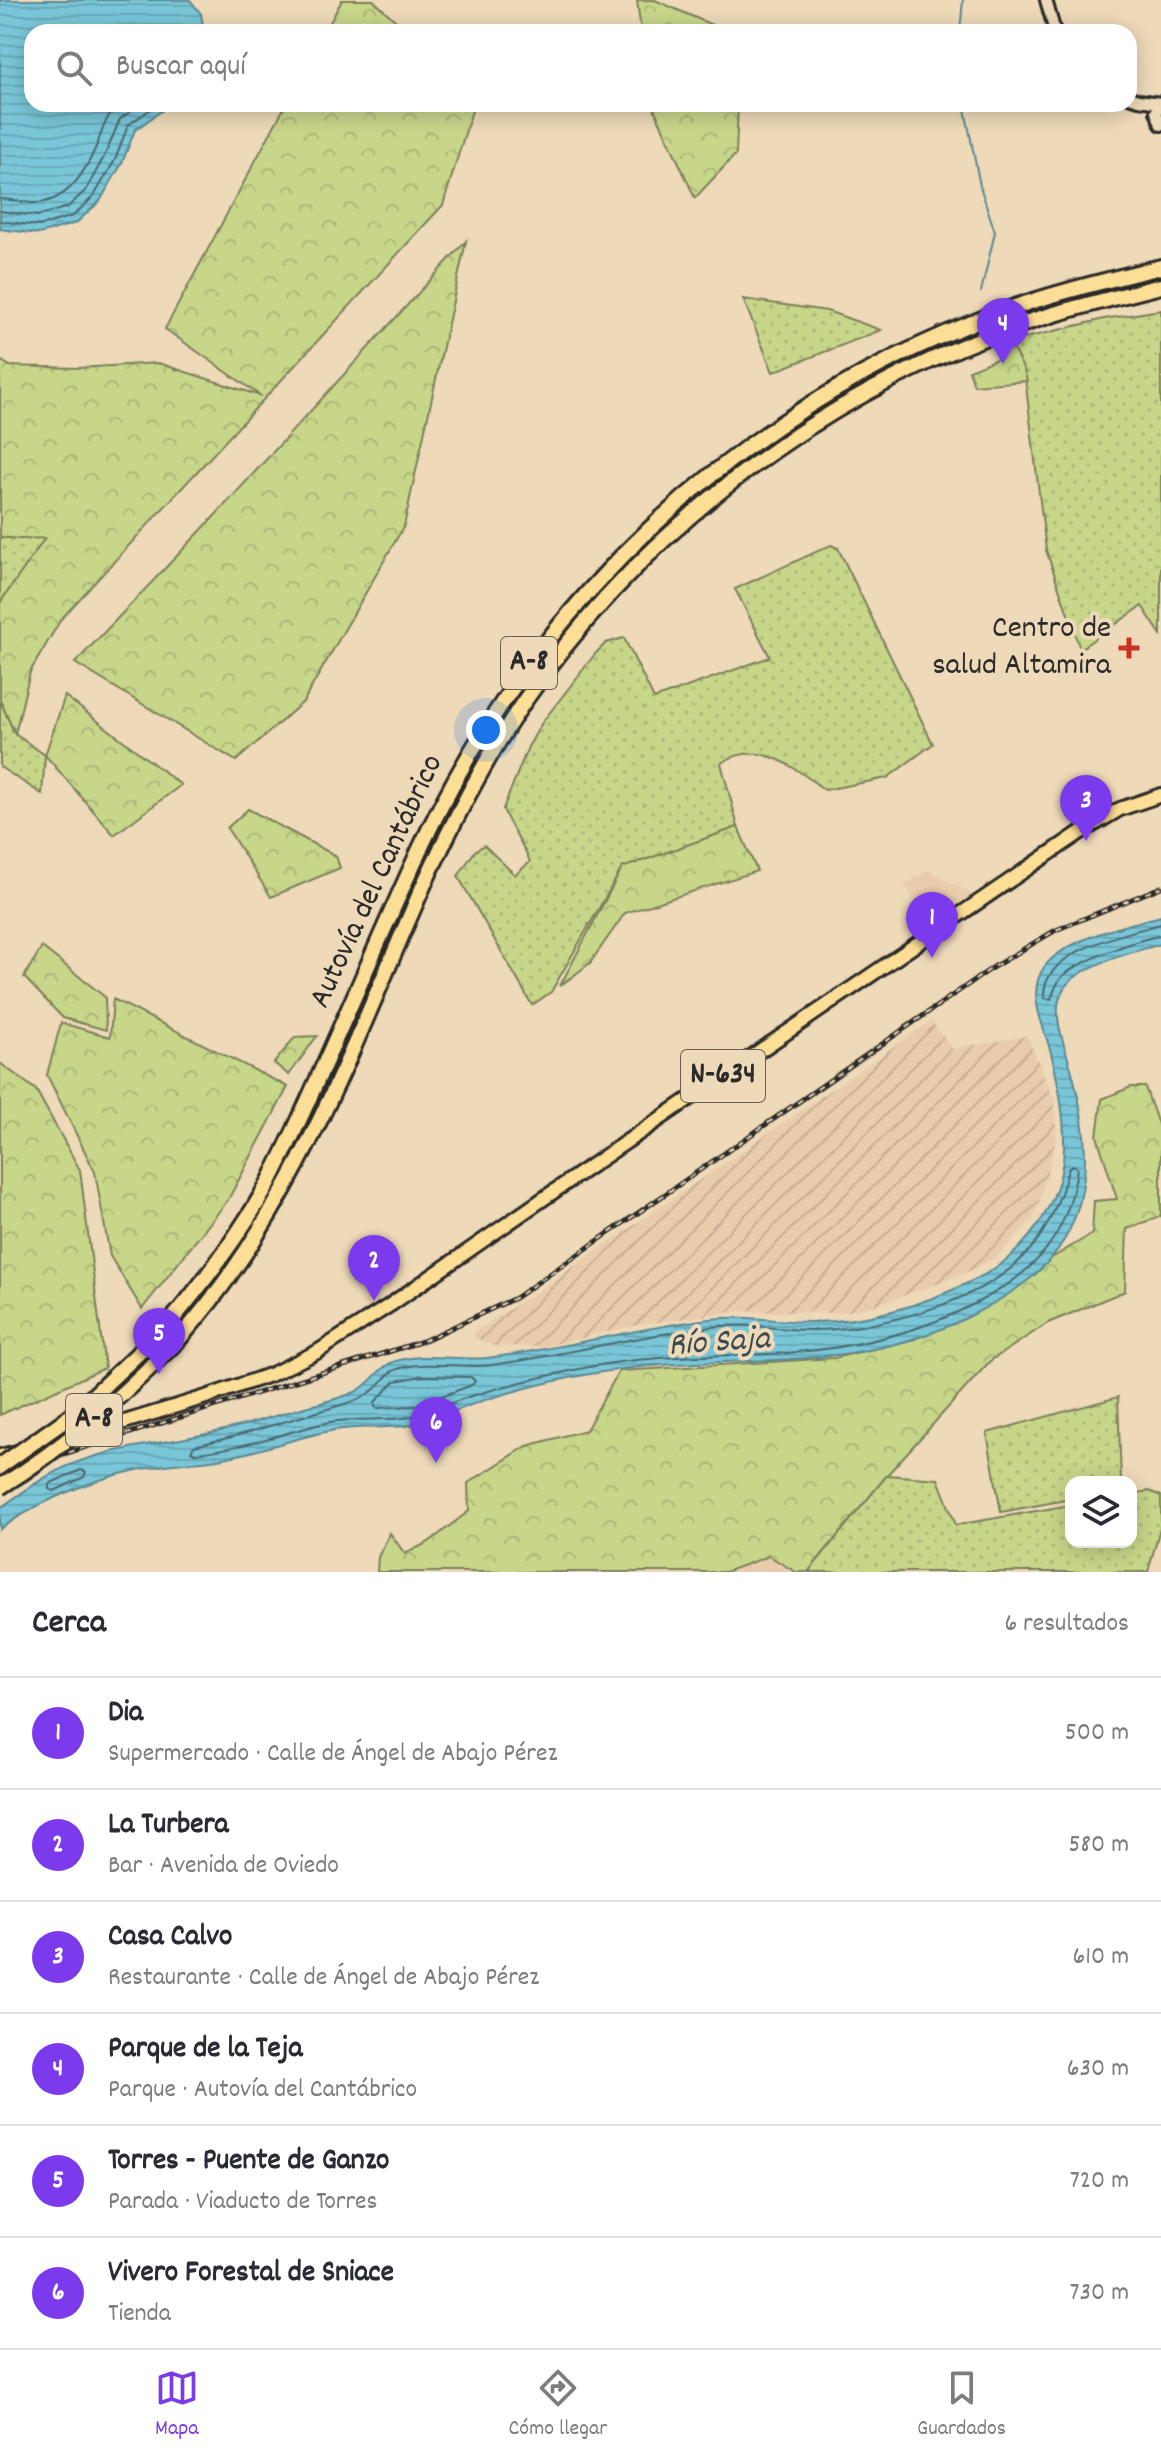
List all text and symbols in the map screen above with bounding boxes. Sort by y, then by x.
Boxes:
search box [24,24,1137,112]
icon: search [52,46,96,90]
text: Buscar aquí [116,47,246,90]
pin: 4 [977,298,1029,364]
place label: Centro de salud Altamira [932,607,1112,690]
road number: A-8 [501,637,557,689]
marker: Centro de salud Altamira [1118,637,1140,659]
your location [466,710,506,750]
street label: Autovía del Cantábrico [299,748,457,1016]
pin: 3 [1060,775,1112,841]
pin: 1 [906,892,958,958]
road number: N-634 [681,1050,765,1102]
pin: 2 [348,1235,400,1301]
pin: 5 [133,1308,185,1374]
water label: Río Saja [667,1316,773,1372]
road number: A-8 [66,1394,122,1446]
pin: 6 [410,1397,462,1463]
map controls [1065,1476,1137,1548]
button: layers [1065,1476,1137,1548]
text: Cerca [32,1600,106,1649]
text: 6 resultados [1004,1606,1129,1643]
text: Dia [108,1693,143,1736]
text: 1 [55,1715,61,1752]
text: 500 m [1065,1715,1129,1752]
text: Supermercado · Calle de Ángel de Abajo Pérez [108,1736,557,1773]
text: La Turbera [108,1805,229,1848]
text: 2 [52,1827,64,1864]
text: 580 m [1069,1827,1129,1864]
text: Bar · Avenida de Oviedo [108,1848,339,1885]
text: Casa Calvo [108,1917,232,1960]
text: 3 [52,1939,64,1976]
text: 610 m [1073,1939,1129,1976]
text: Restaurante · Calle de Ángel de Abajo Pérez [108,1960,539,1997]
text: Parque de la Teja [108,2029,303,2072]
text: 4 [53,2051,63,2088]
text: 630 m [1067,2051,1129,2088]
text: Parque · Autovía del Cantábrico [108,2072,417,2109]
text: Torres - Puente de Ganzo [108,2141,389,2184]
text: 5 [52,2163,64,2200]
text: 720 m [1070,2163,1129,2200]
text: Parada · Viaducto de Torres [108,2184,377,2221]
text: Vivero Forestal de Sniace [108,2253,394,2296]
text: 6 [52,2275,64,2312]
text: 730 m [1070,2275,1129,2312]
text: Tienda [108,2296,171,2333]
tab: Mapa [155,2366,199,2445]
tab: Cómo llegar [509,2366,607,2445]
tab: Guardados [917,2366,1006,2445]

